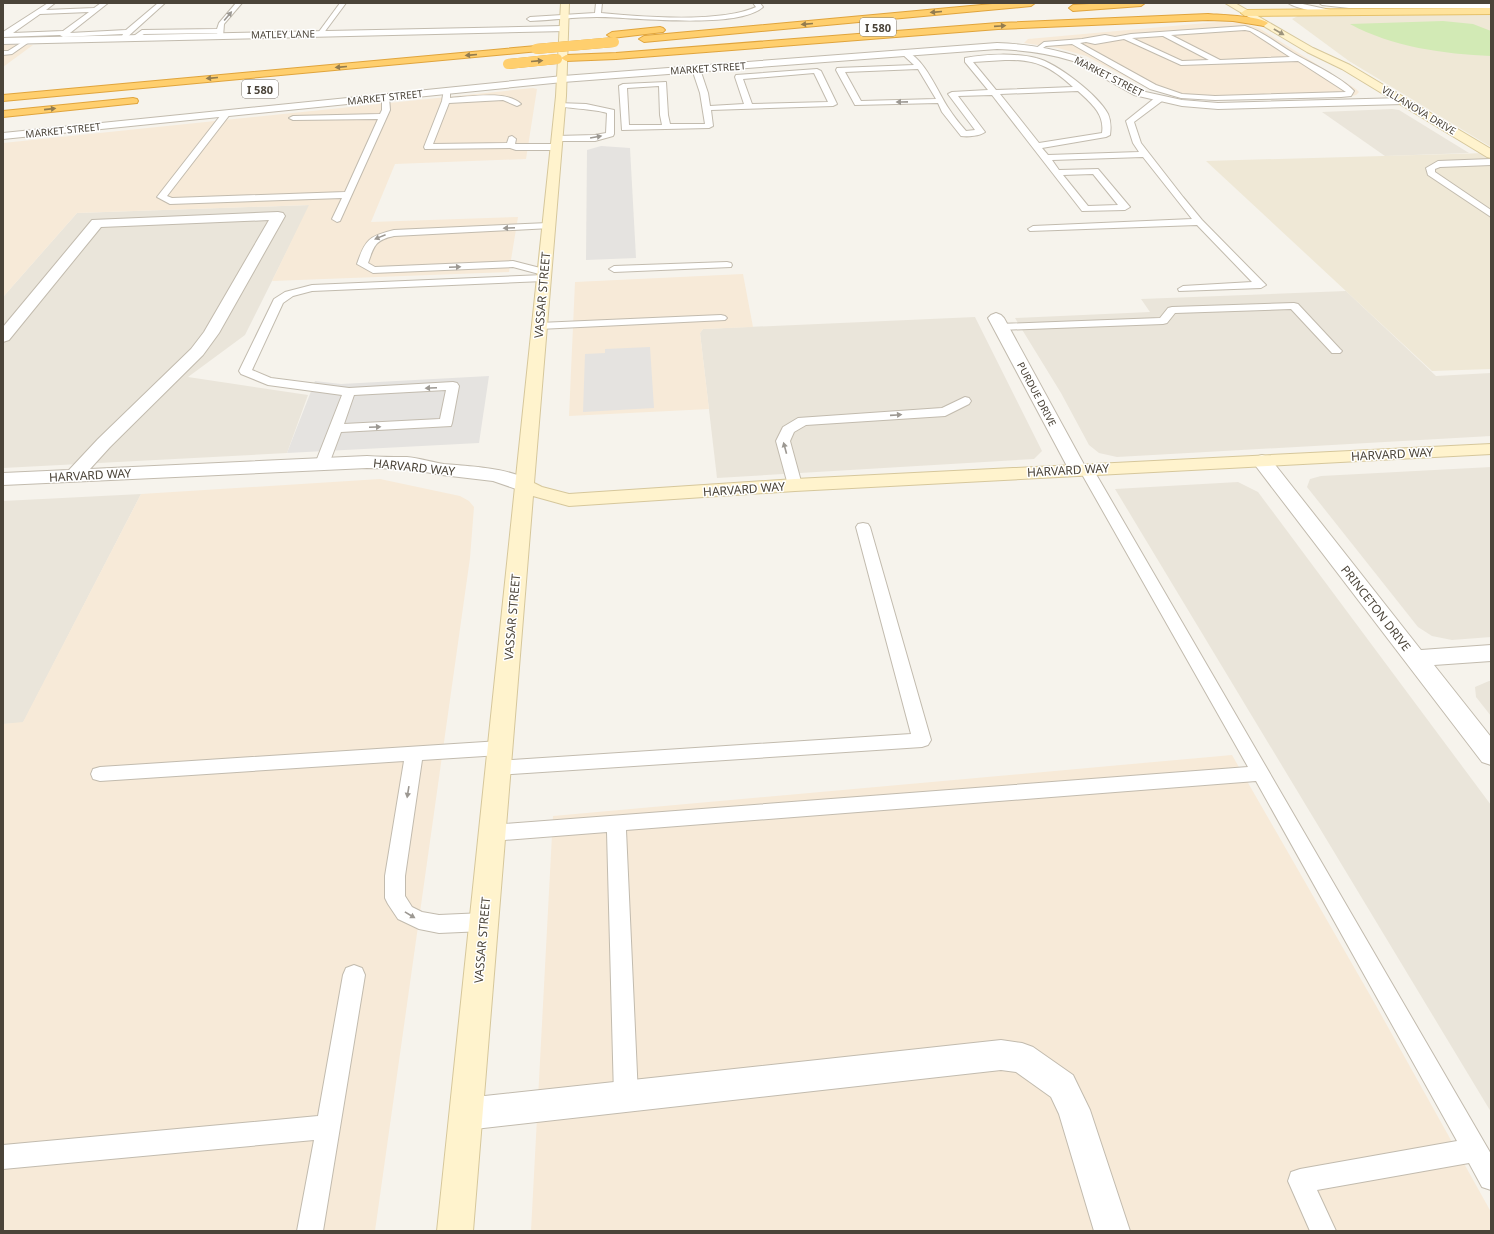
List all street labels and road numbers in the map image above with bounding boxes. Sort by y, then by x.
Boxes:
road number: I 580 [860,18,896,36]
street label: MATLEY LANE [251,26,315,42]
street label: MARKET STREET [1072,53,1146,100]
street label: MARKET STREET [670,58,747,78]
road number: I 580 [242,80,278,98]
street label: VILLANOVA DRIVE [1379,82,1459,138]
street label: MARKET STREET [347,86,424,108]
street label: MARKET STREET [25,119,102,141]
street label: VASSAR STREET [530,251,554,339]
street label: PURDUE DRIVE [1014,359,1060,429]
street label: HARVARD WAY [1351,443,1434,465]
street label: HARVARD WAY [372,454,456,480]
street label: HARVARD WAY [1027,459,1110,481]
street label: HARVARD WAY [49,464,132,486]
street label: HARVARD WAY [702,478,786,500]
street label: PRINCETON DRIVE [1337,562,1415,654]
street label: VASSAR STREET [500,573,524,661]
street label: VASSAR STREET [470,896,494,984]

